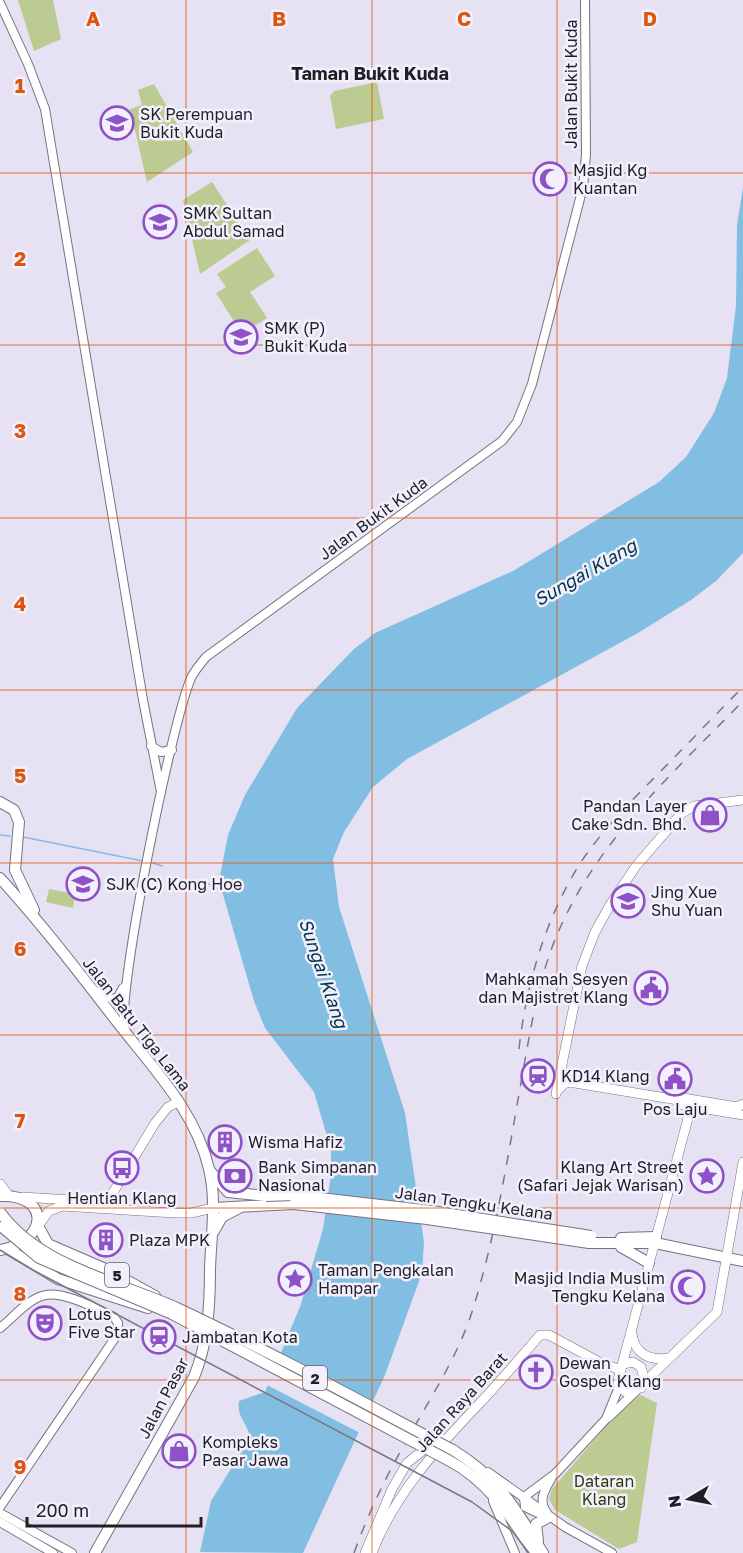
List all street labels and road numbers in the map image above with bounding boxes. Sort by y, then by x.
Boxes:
street label: Jalan Bukit Kuda [561,19,581,149]
street label: Jalan Bukit Kuda [315,472,431,564]
street label: Jalan Batu Tiga Lama [79,953,195,1095]
street label: Jalan Tengku Kelana [394,1182,554,1224]
road number: 5 [105,1263,129,1287]
street label: Jalan Raya Barat [411,1348,511,1456]
street label: Jalan Pasar [133,1354,193,1442]
road number: 2 [303,1366,327,1390]

